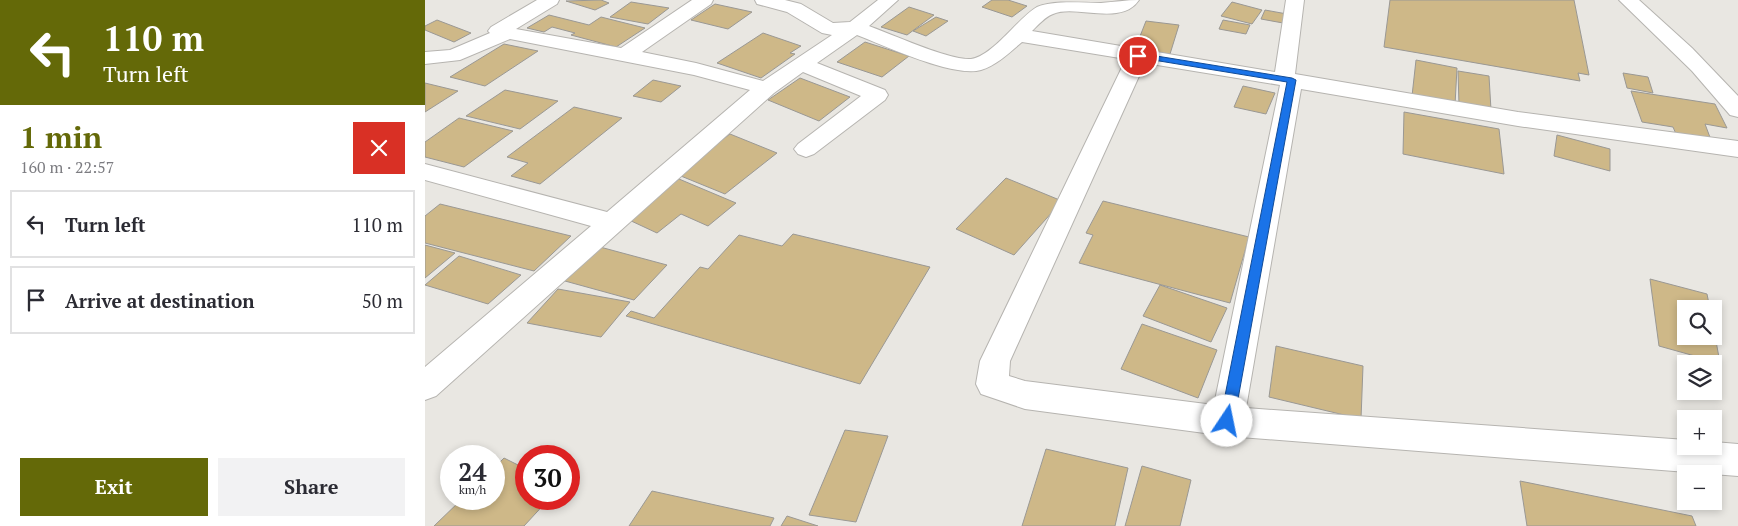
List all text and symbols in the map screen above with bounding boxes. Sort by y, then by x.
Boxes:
text: 110 m [103,15,204,61]
icon: left [20,20,85,85]
pin [1117,35,1159,77]
icon: arrive [1124,42,1152,70]
text: Turn left [103,59,189,88]
text: 1 min [20,117,102,157]
button: close [353,122,405,174]
text: 160 m · 22:57 [20,156,114,178]
icon: left [22,210,50,238]
text: Turn left [65,212,146,237]
text: 110 m [352,212,403,237]
icon: arrive [22,286,50,314]
text: Arrive at destination [65,288,254,313]
text: 50 m [362,288,403,313]
map controls [1677,300,1722,510]
button: search [1677,300,1722,345]
button: layers [1677,355,1722,400]
position arrow [1200,394,1252,446]
button: + [1677,410,1722,455]
speed limit sign: 30 [515,445,580,510]
text: 24 [458,455,487,488]
button: Exit [20,458,208,516]
button: Share [218,458,405,516]
button: − [1677,465,1722,510]
text: km/h [459,482,486,497]

